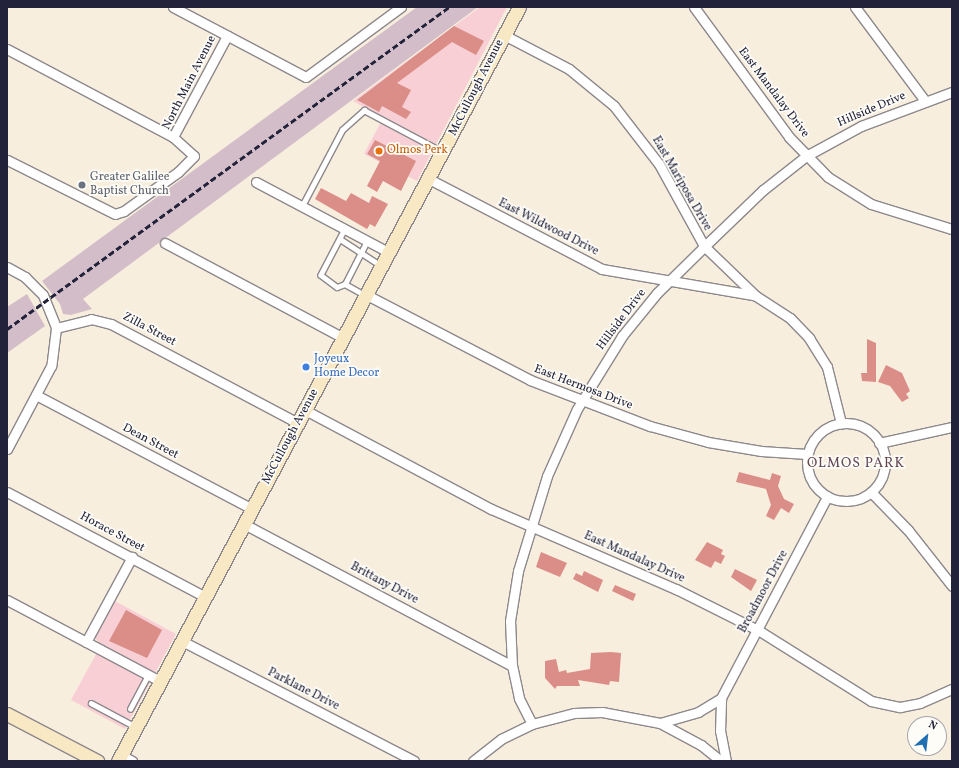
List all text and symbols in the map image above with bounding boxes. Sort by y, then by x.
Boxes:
street label: North Main Avenue [160,34,220,132]
street label: McCullough Avenue [446,37,508,139]
street label: East Mandalay Drive [734,45,812,141]
street label: Hillside Drive [836,89,908,131]
street label: East Mariposa Drive [648,134,714,234]
place label: Olmos Perk [387,144,448,158]
marker: Olmos Perk [374,146,384,156]
place label: Greater Galilee Baptist Church [90,171,169,199]
marker: Greater Galilee Baptist Church [77,180,87,190]
street label: East Wildwood Drive [495,196,601,260]
street label: Hillside Drive [594,287,650,353]
street label: Zilla Street [120,310,178,350]
place label: Joyeux Home Decor [314,353,379,381]
marker: Joyeux Home Decor [301,362,311,372]
street label: East Hermosa Drive [532,363,634,413]
street label: McCullough Avenue [260,387,322,487]
street label: Dean Street [119,421,181,463]
district label: OLMOS PARK [807,456,905,472]
street label: Horace Street [77,510,147,556]
street label: East Mandalay Drive [581,529,687,587]
street label: Broadmoor Drive [736,548,792,636]
street label: Brittany Drive [347,560,421,608]
street label: Parklane Drive [265,666,341,714]
north arrow [907,716,947,756]
text: N [925,717,939,734]

